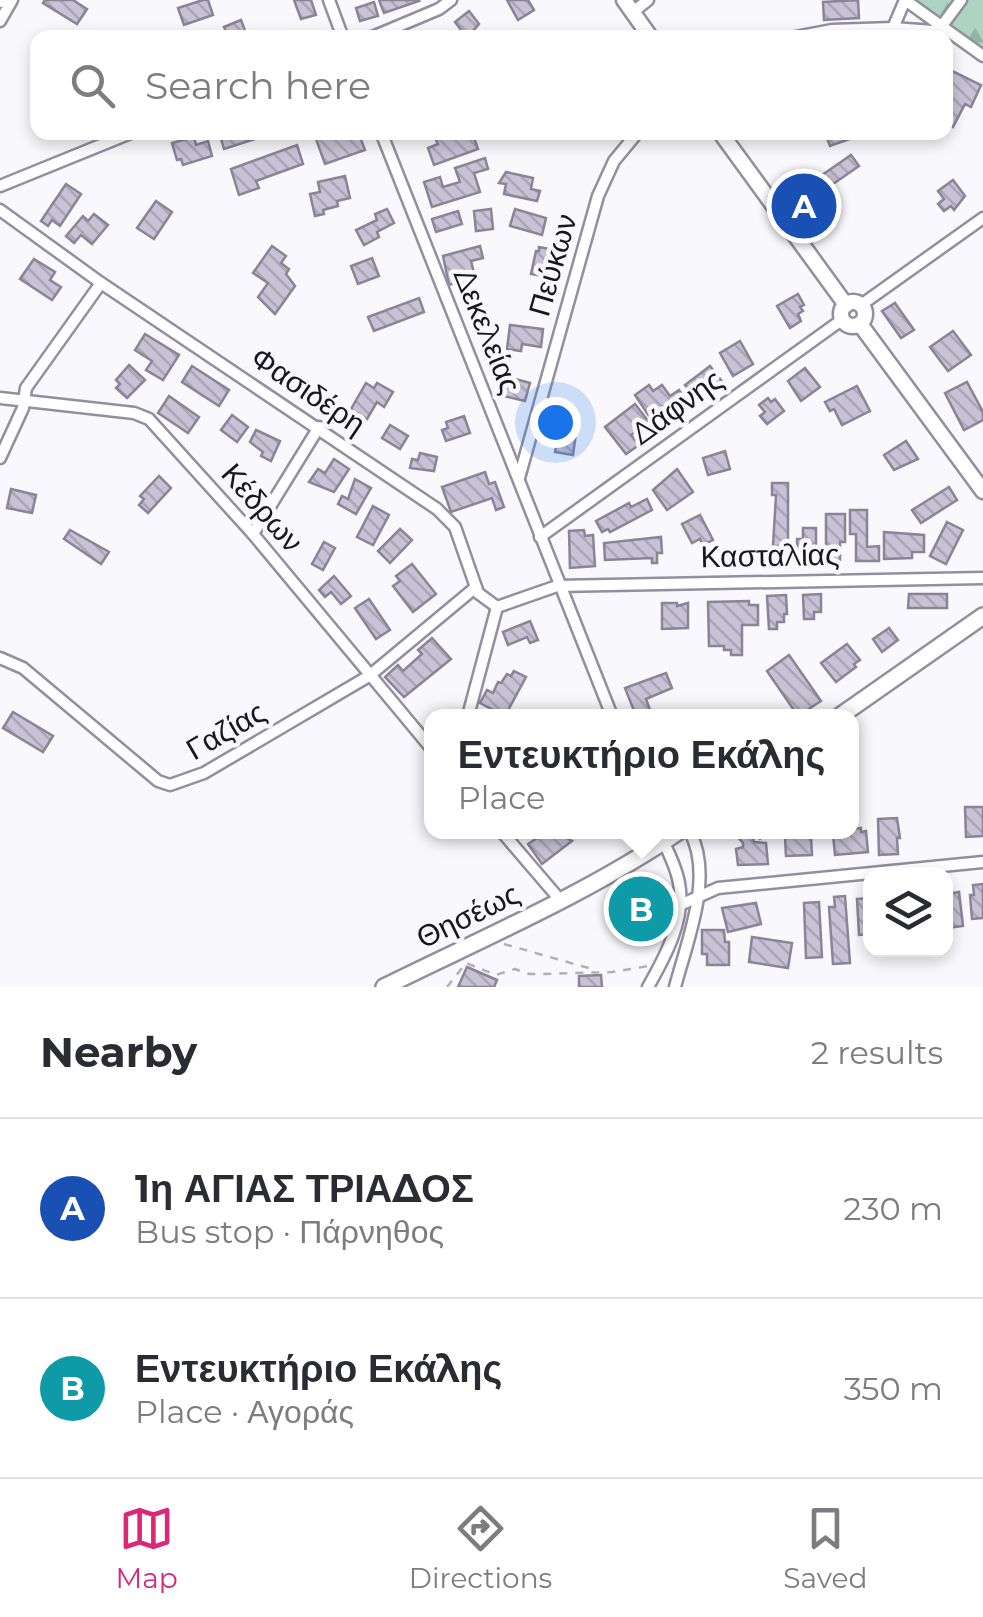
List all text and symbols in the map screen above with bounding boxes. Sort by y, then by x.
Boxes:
search box [30,30,953,140]
icon: search [65,58,120,113]
text: Search here [145,62,371,109]
pin: A [772,168,836,244]
street label: Πεύκων [520,210,585,320]
street label: Δεκελείας [446,263,529,399]
street label: Φασιδέρη [244,339,373,442]
street label: Δάφνης [624,361,730,452]
your location [530,397,581,448]
street label: Κέδρων [214,456,311,560]
street label: Κασταλίας [700,536,840,575]
street label: Γαζίας [179,693,272,768]
popup [424,709,859,839]
text: Εντευκτήριο Εκάλης [458,731,825,778]
text: Place [458,778,545,817]
map controls [863,867,953,957]
button: layers [863,867,953,957]
pin: B [608,872,674,946]
street label: Θησέως [410,875,525,956]
text: Nearby [40,1026,197,1078]
text: 2 results [811,1033,943,1072]
text: 1η ΑΓΙΑΣ ΤΡΙΑΔΟΣ [135,1165,474,1212]
text: A [60,1189,85,1228]
text: 230 m [843,1189,943,1228]
text: Bus stop · Πάρνηθος [135,1212,444,1251]
text: Εντευκτήριο Εκάλης [135,1345,502,1392]
text: B [60,1369,85,1408]
text: 350 m [844,1369,943,1408]
text: Place · Αγοράς [135,1392,354,1431]
tab: Map [116,1501,178,1595]
tab: Directions [409,1501,552,1595]
tab: Saved [783,1501,867,1595]

